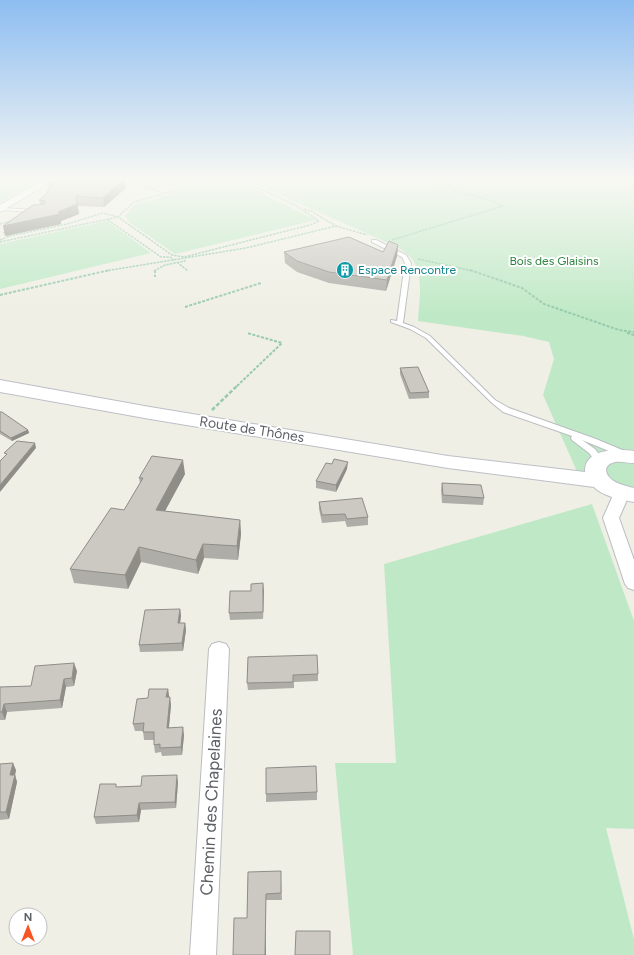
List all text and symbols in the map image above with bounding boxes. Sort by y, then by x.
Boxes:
park label: Bois des Glaisins [509,254,599,268]
building icon: Espace Rencontre [335,260,355,280]
place label: Espace Rencontre [358,263,456,277]
street label: Route de Thônes [198,413,306,446]
street label: Chemin des Chapelaines [196,708,226,896]
north arrow [8,907,48,947]
text: N [24,911,32,924]

